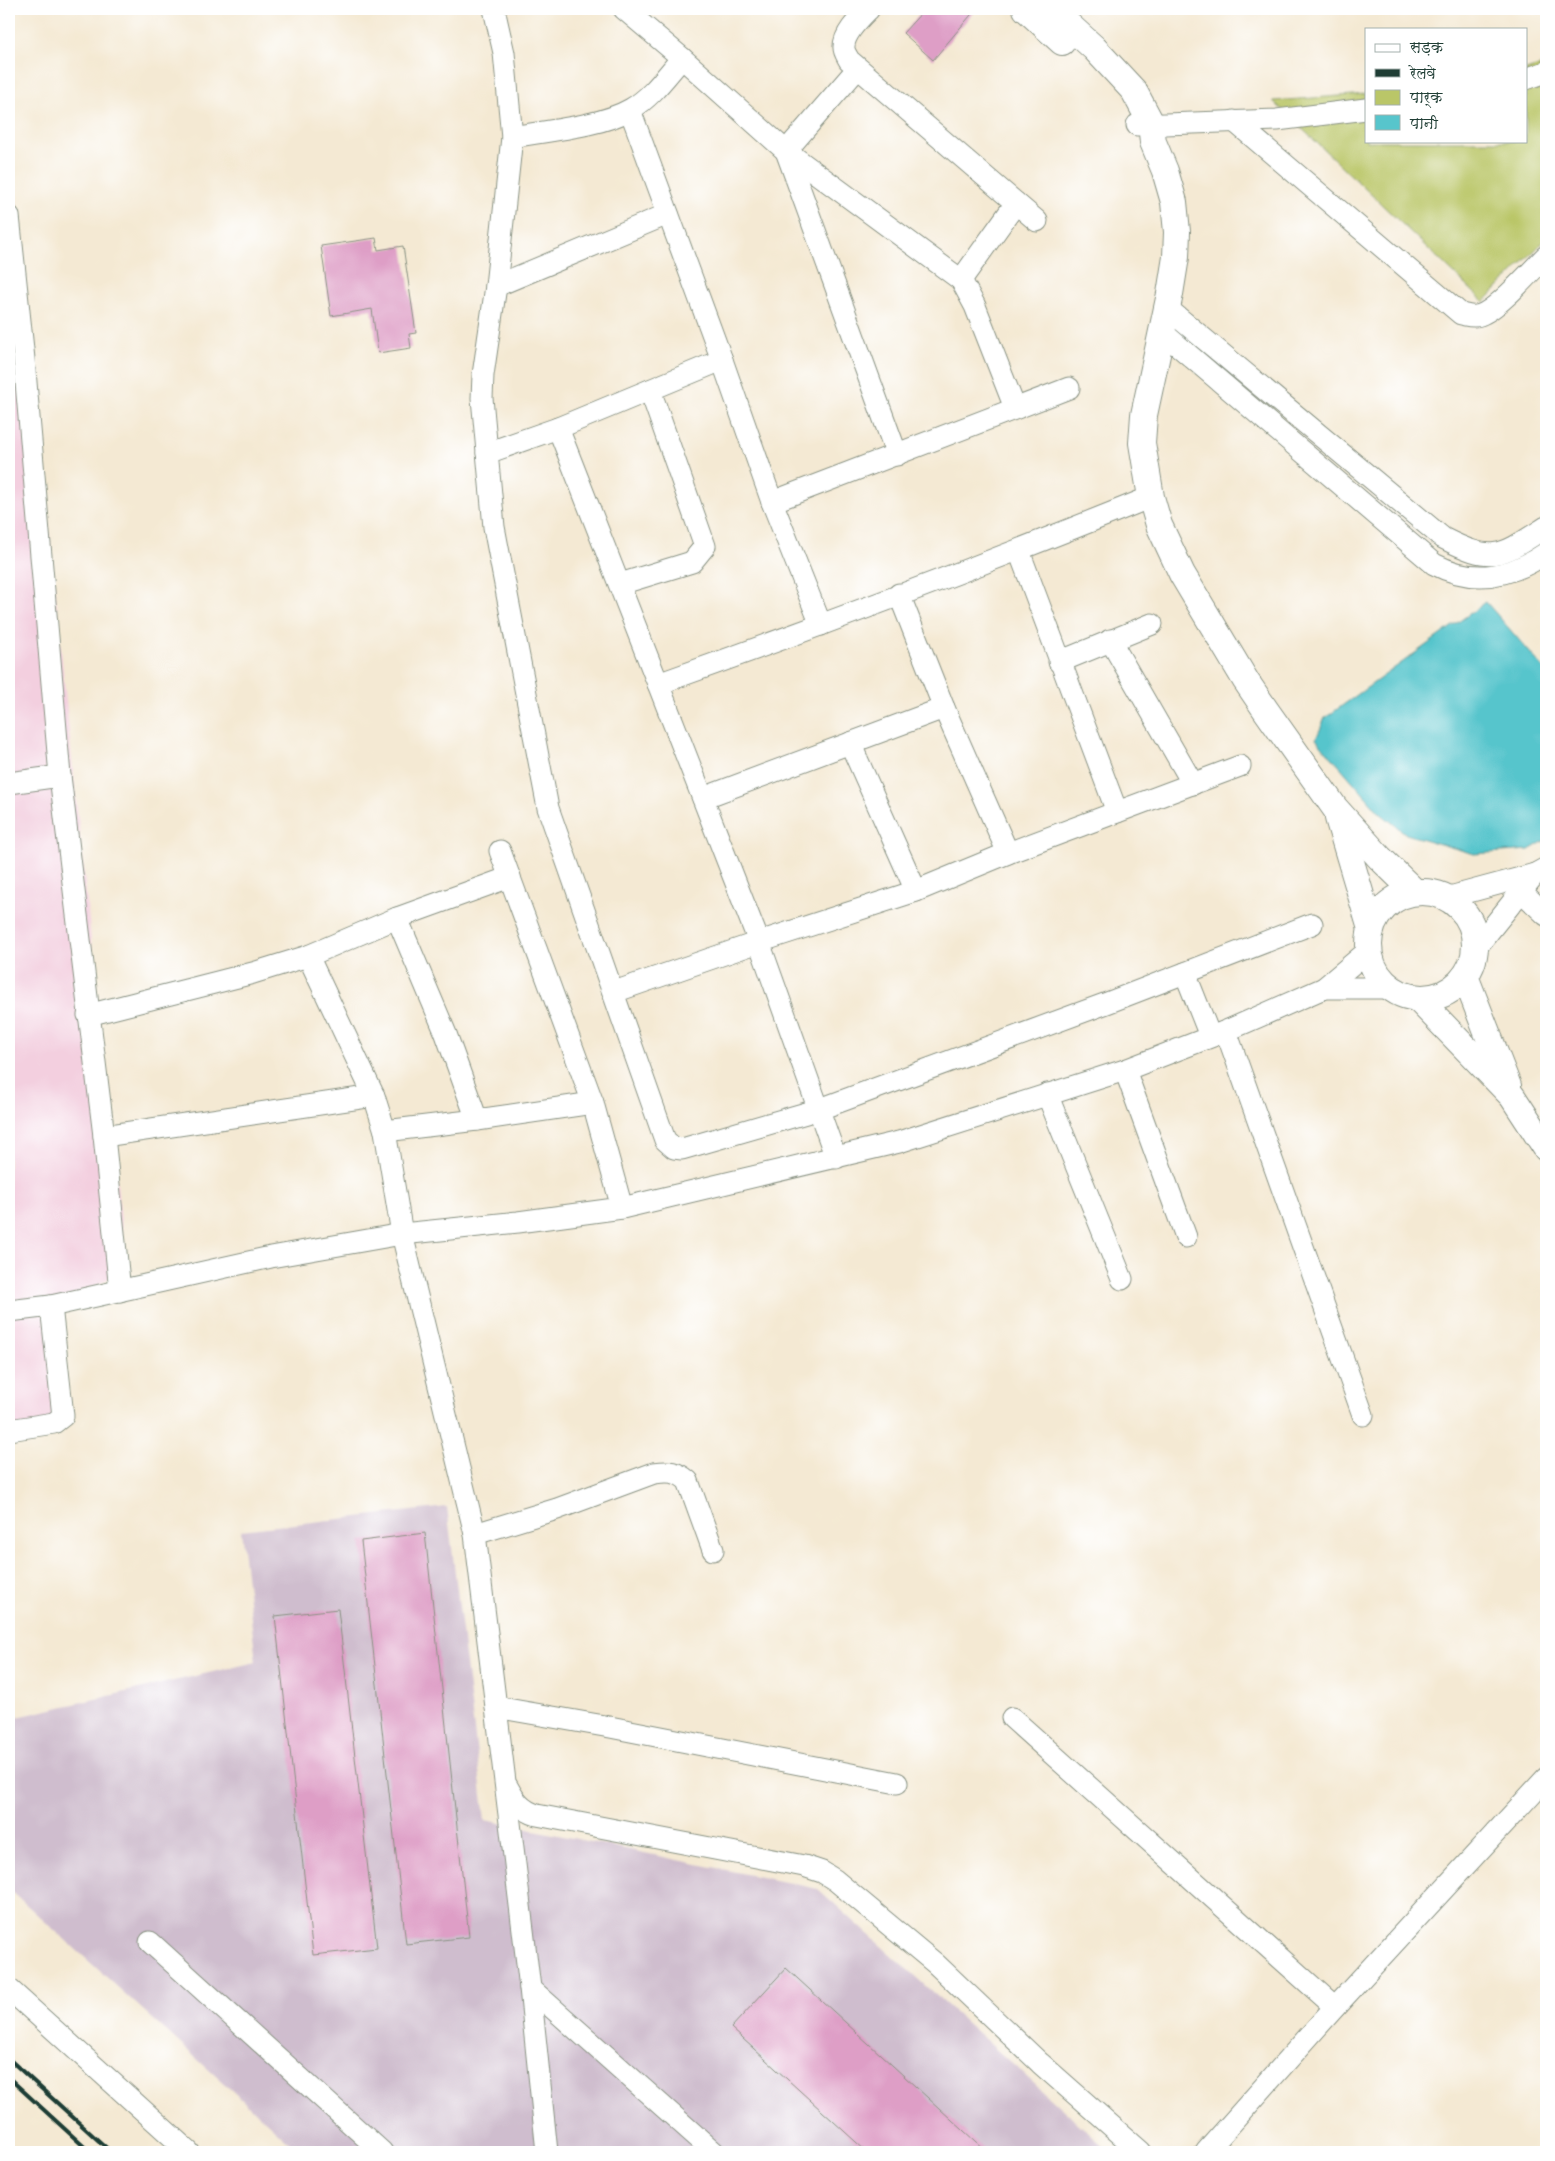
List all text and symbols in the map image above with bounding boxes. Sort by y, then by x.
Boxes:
legend [1365,28,1528,142]
text: सड़क [1409,38,1444,60]
text: रेलवे [1407,64,1437,86]
text: पार्क [1409,88,1443,110]
text: पानी [1409,114,1439,136]

